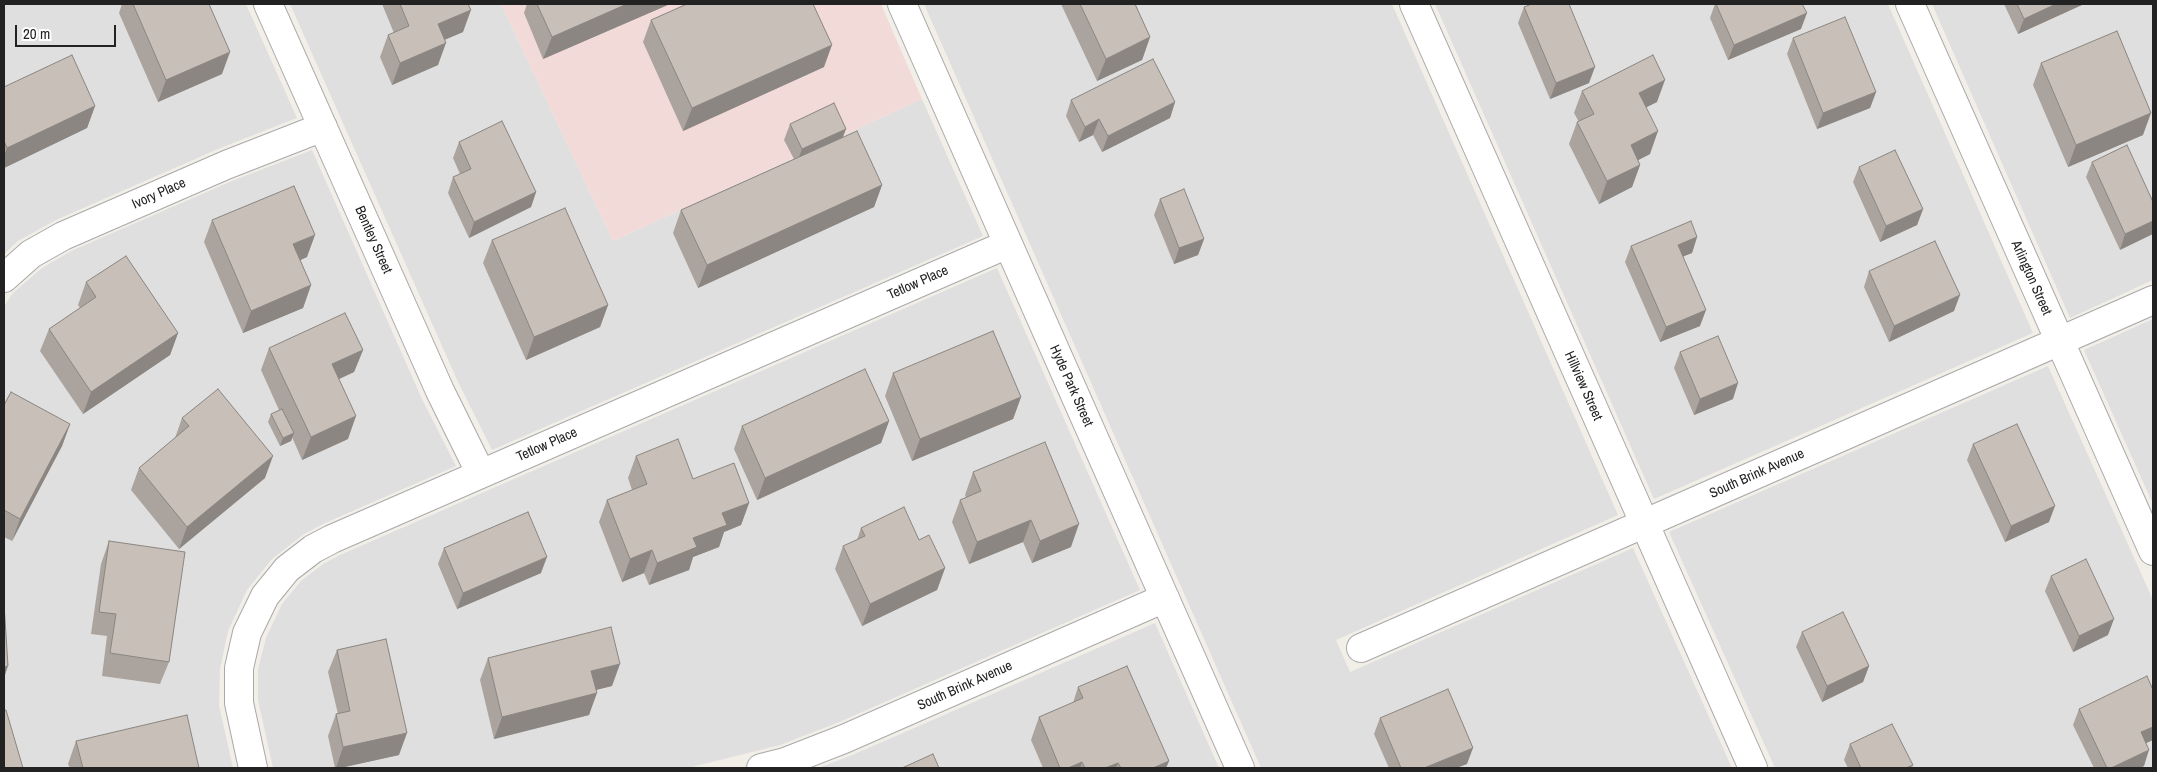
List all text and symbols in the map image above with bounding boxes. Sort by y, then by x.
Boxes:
scale bar [18,15,119,47]
text: 20 m [23,23,50,44]
street label: Ivory Place [130,175,188,213]
street label: Bentley Street [351,204,395,276]
street label: Arlington Street [2007,238,2055,318]
street label: Tetlow Place [885,262,951,304]
street label: Hyde Park Street [1046,343,1096,429]
street label: Hillview Street [1560,349,1606,423]
street label: Tetlow Place [514,424,580,466]
street label: South Brink Avenue [1707,446,1807,502]
street label: South Brink Avenue [915,658,1015,714]

